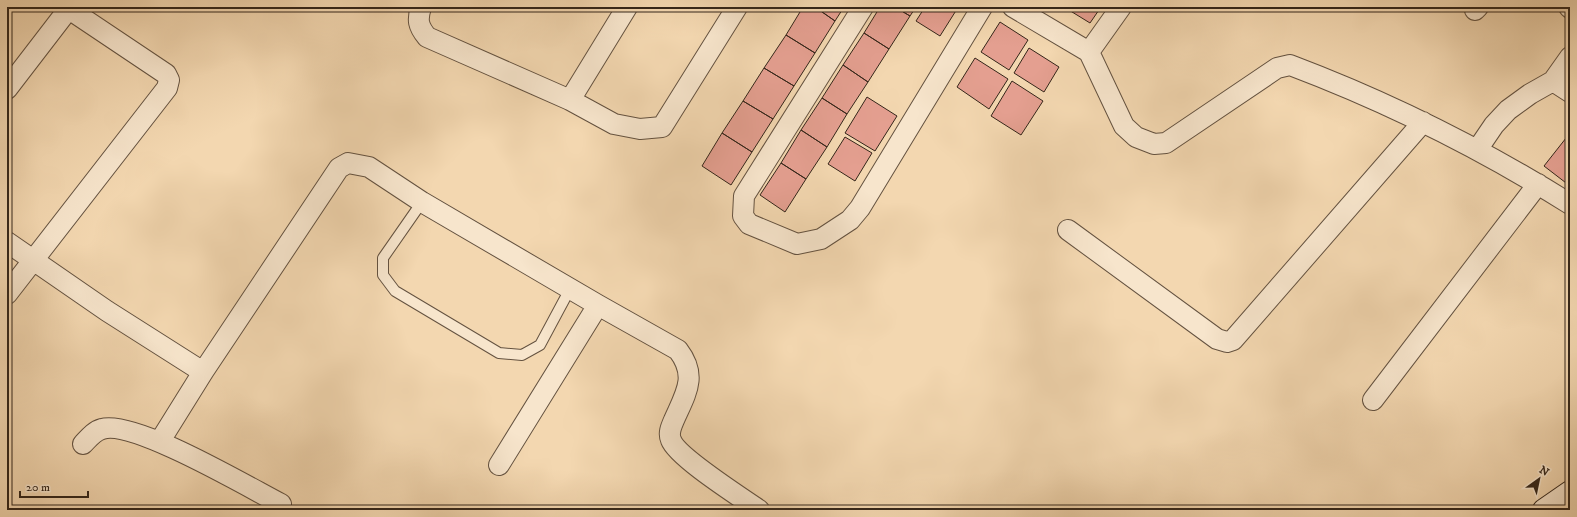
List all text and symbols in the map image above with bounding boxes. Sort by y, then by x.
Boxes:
north arrow [1519,459,1559,499]
text: N [1536,463,1552,480]
scale bar [20,473,88,499]
text: 20 m [26,480,50,495]

